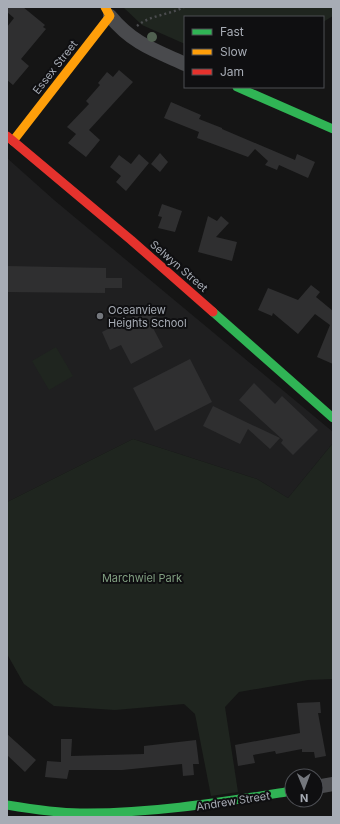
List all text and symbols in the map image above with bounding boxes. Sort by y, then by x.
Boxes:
legend [184,16,324,88]
text: Fast [220,24,244,39]
street label: Essex Street [30,37,81,97]
text: Slow [220,44,248,59]
text: Jam [220,64,244,79]
street label: Selwyn Street [147,237,211,295]
place label: Oceanview Heights School [108,303,187,330]
marker: Oceanview Heights School [95,311,105,321]
park label: Marchwiel Park [102,571,182,585]
north arrow [284,768,324,808]
street label: Andrew Street [195,788,271,814]
text: N [300,791,308,805]

